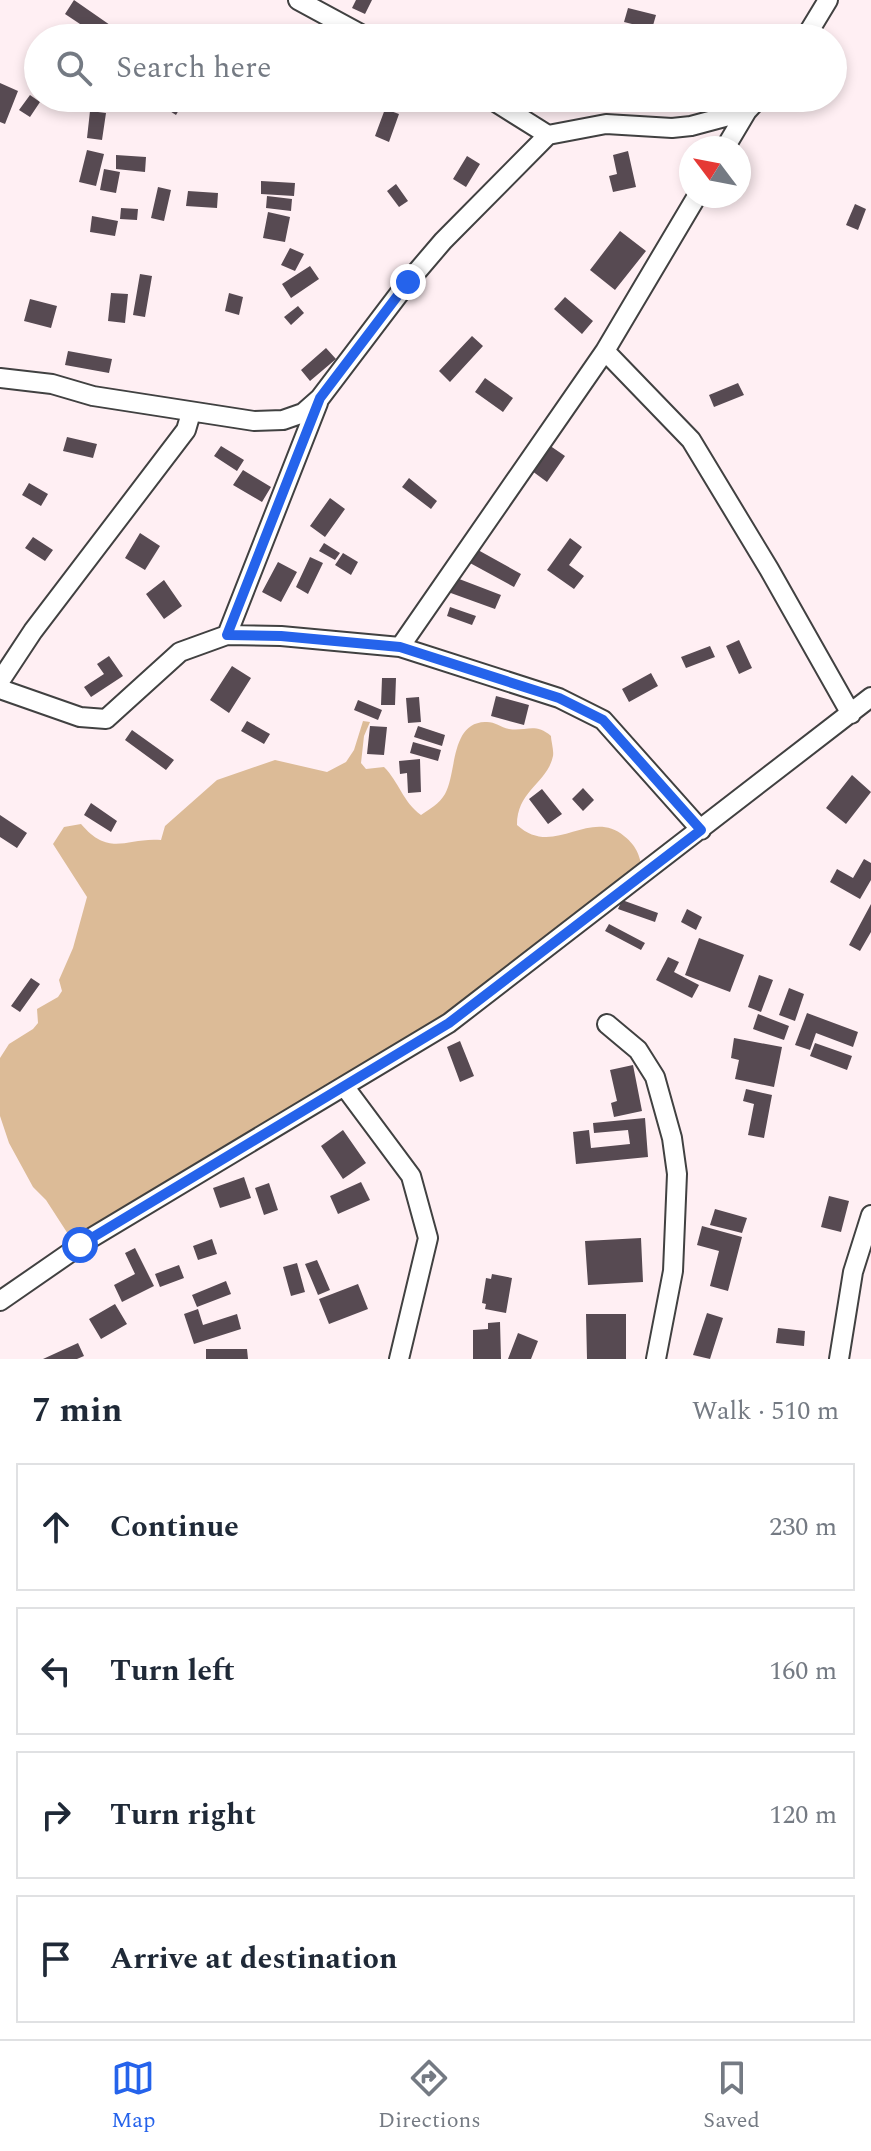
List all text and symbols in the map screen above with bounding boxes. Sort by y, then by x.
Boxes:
search box [24,24,847,112]
text: Search here [116,45,272,91]
icon: search [52,46,96,90]
north arrow [679,136,751,208]
route end [390,264,426,300]
route start [62,1227,98,1263]
text: 7 min [32,1385,122,1437]
text: Walk · 510 m [692,1391,839,1431]
text: Continue [110,1504,239,1550]
icon: ahead [34,1505,78,1549]
text: 230 m [769,1507,837,1547]
text: Turn left [110,1648,235,1694]
icon: left [34,1649,78,1693]
text: 160 m [769,1651,837,1691]
text: Turn right [110,1792,256,1838]
icon: right [34,1793,78,1837]
text: 120 m [769,1795,837,1835]
text: Arrive at destination [110,1936,397,1982]
icon: arrive [34,1937,78,1981]
tab: Map [111,2056,156,2137]
tab: Directions [378,2056,481,2137]
tab: Saved [703,2056,760,2137]

